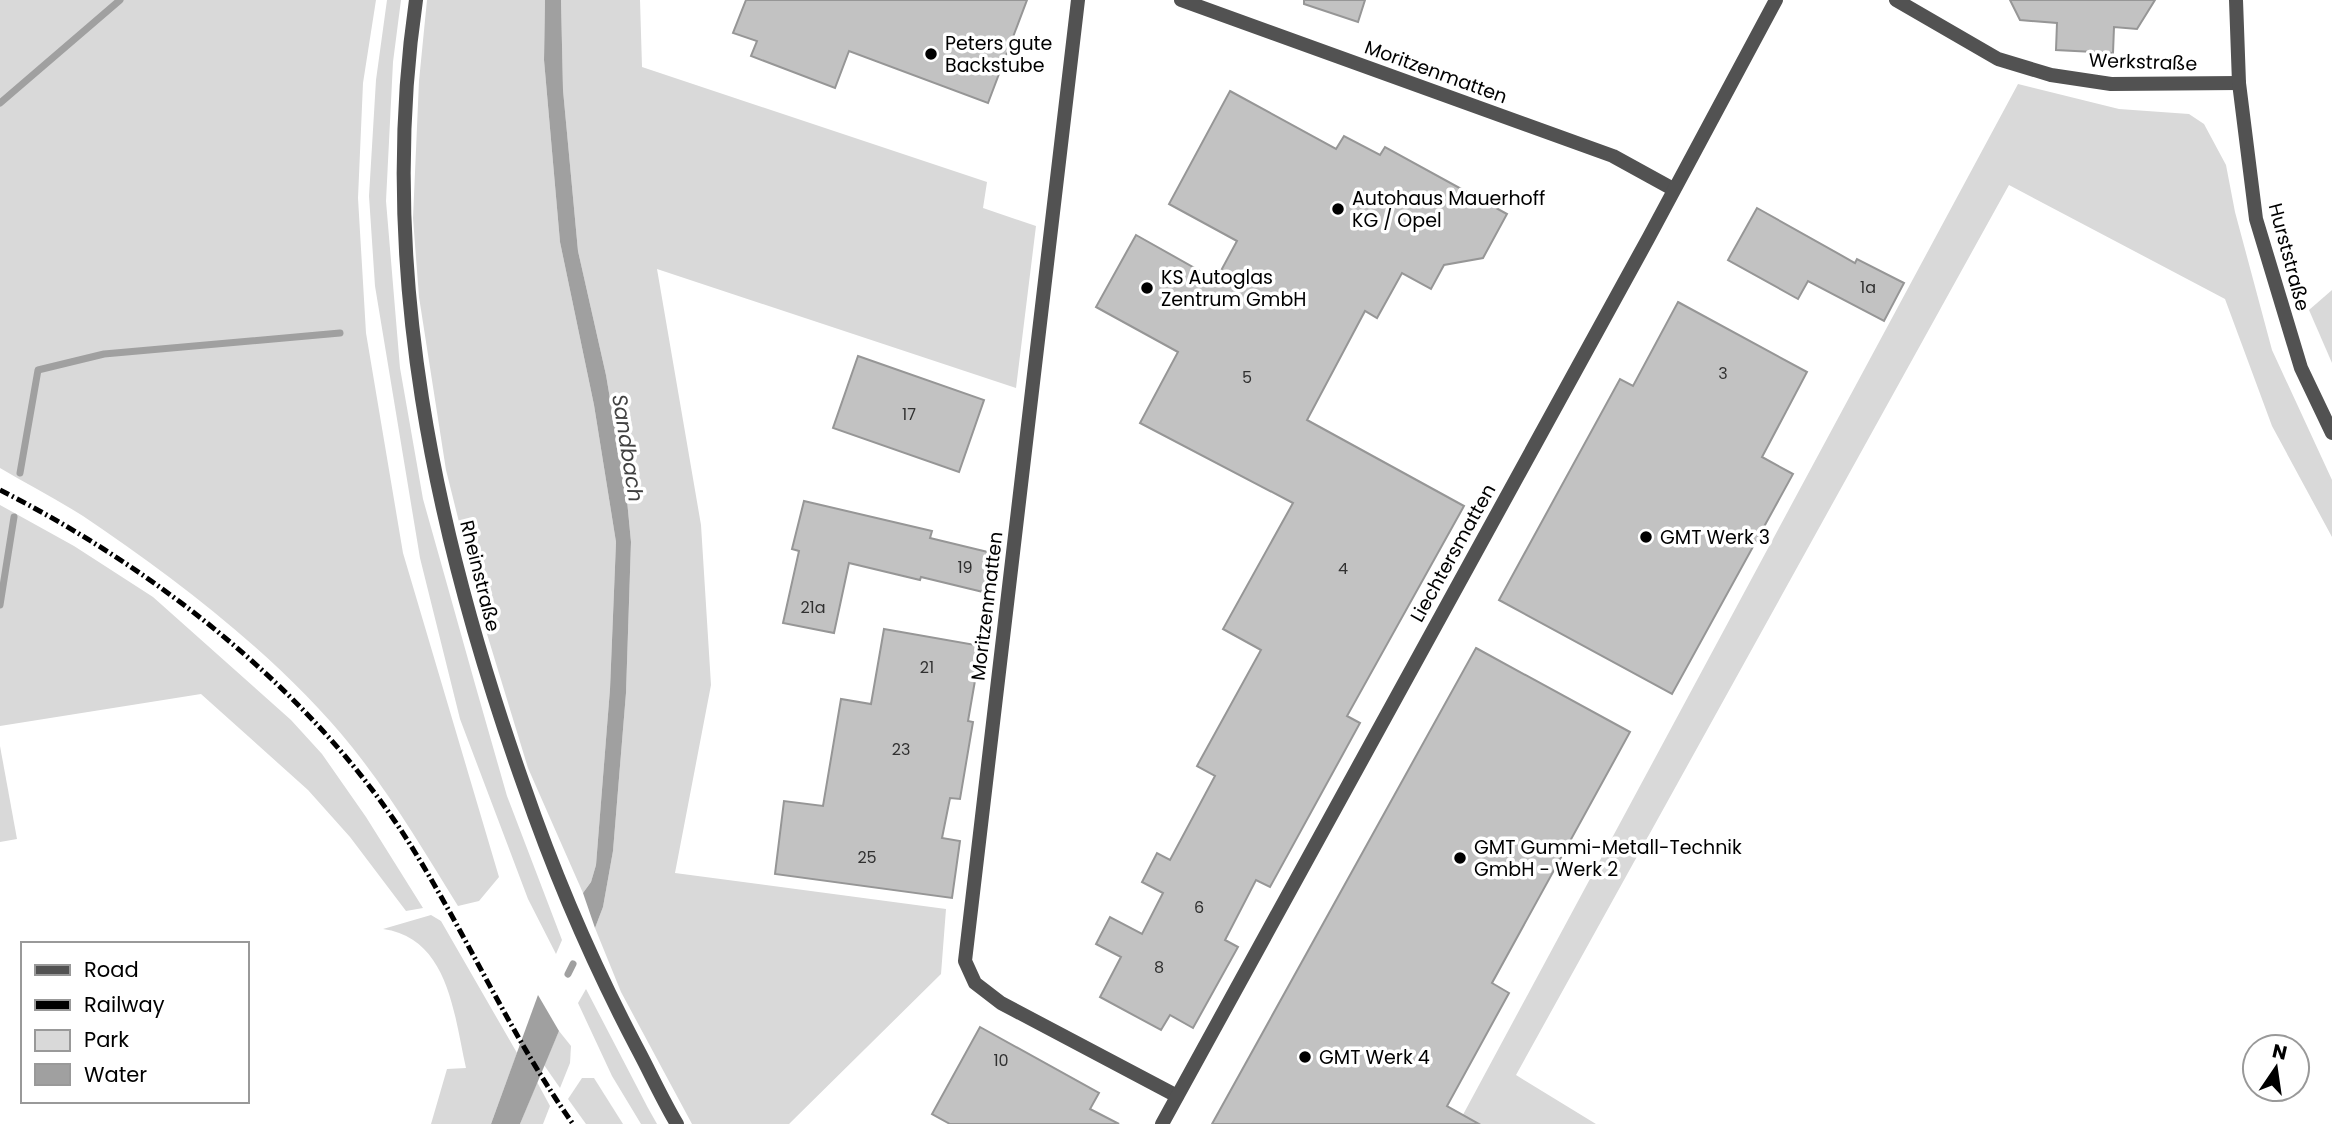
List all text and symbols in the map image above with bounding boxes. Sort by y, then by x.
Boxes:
place label: Peters gute Backstube [945,30,1052,79]
street label: Moritzenmatten [1361,34,1511,110]
marker: Peters gute Backstube [923,46,939,62]
street label: Werkstraße [2088,47,2198,77]
place label: Autohaus Mauerhoff KG / Opel [1352,185,1545,234]
street label: Hurststraße [2262,200,2316,314]
marker: Autohaus Mauerhoff KG / Opel [1330,201,1346,217]
place label: KS Autoglas Zentrum GmbH [1161,264,1306,313]
house number: 1a [1860,276,1876,299]
marker: KS Autoglas Zentrum GmbH [1139,280,1155,296]
house number: 3 [1718,362,1728,385]
house number: 5 [1242,366,1252,389]
water label: Sandbach [605,392,651,504]
house number: 17 [902,403,916,426]
street label: Liechtersmatten [1404,479,1502,627]
street label: Rheinstraße [453,518,507,634]
place label: GMT Werk 3 [1660,524,1770,551]
marker: GMT Werk 3 [1638,529,1654,545]
street label: Moritzenmatten [964,530,1010,682]
house number: 19 [957,556,973,579]
house number: 4 [1338,557,1348,580]
house number: 21a [800,596,826,619]
house number: 21 [920,656,934,679]
house number: 23 [892,738,910,761]
place label: GMT Gummi-Metall-Technik GmbH - Werk 2 [1474,834,1742,883]
house number: 25 [857,846,877,869]
marker: GMT Gummi-Metall-Technik GmbH - Werk 2 [1452,850,1468,866]
house number: 6 [1194,896,1204,919]
legend [21,942,248,1103]
text: Road [84,955,139,984]
house number: 8 [1154,956,1164,979]
text: Railway [84,990,165,1019]
text: Park [84,1025,129,1054]
north arrow [2241,1033,2311,1103]
text: N [2270,1037,2290,1067]
place label: GMT Werk 4 [1319,1044,1430,1071]
house number: 10 [993,1049,1009,1072]
marker: GMT Werk 4 [1297,1049,1313,1065]
text: Water [84,1060,147,1089]

